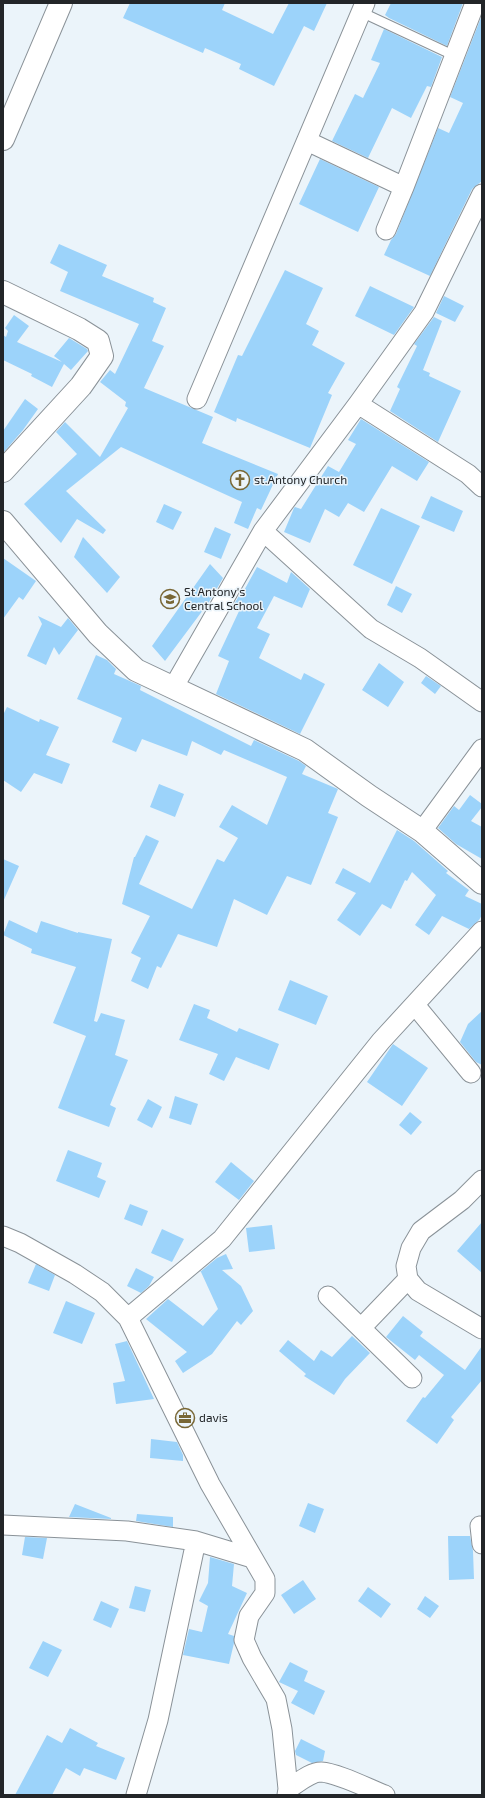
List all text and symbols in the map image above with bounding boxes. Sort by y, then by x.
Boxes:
church icon: st.Antony Church [229,469,251,491]
place label: st.Antony Church [254,472,347,486]
place label: St Antony's Central School [184,584,263,612]
school or university icon: St Antony's Central School [159,588,181,610]
office icon: davis [174,1407,196,1429]
place label: davis [199,1410,228,1424]

